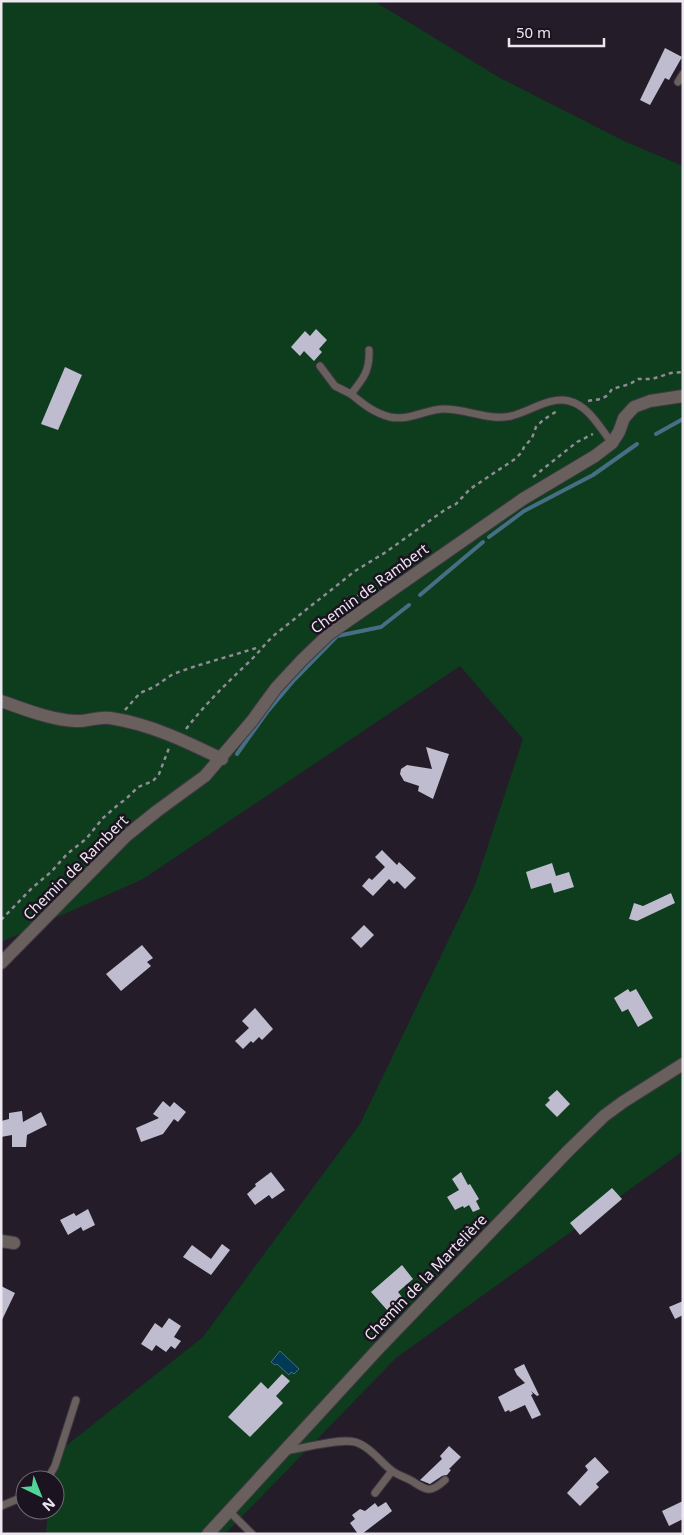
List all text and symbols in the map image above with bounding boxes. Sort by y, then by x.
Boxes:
scale bar [509,15,604,47]
text: 50 m [516,22,551,42]
street label: Chemin de Rambert [306,538,432,638]
street label: Chemin de Rambert [18,810,132,924]
street label: Chemin de la Martelière [359,1209,491,1345]
north arrow [15,1470,65,1520]
text: N [39,1494,60,1516]

